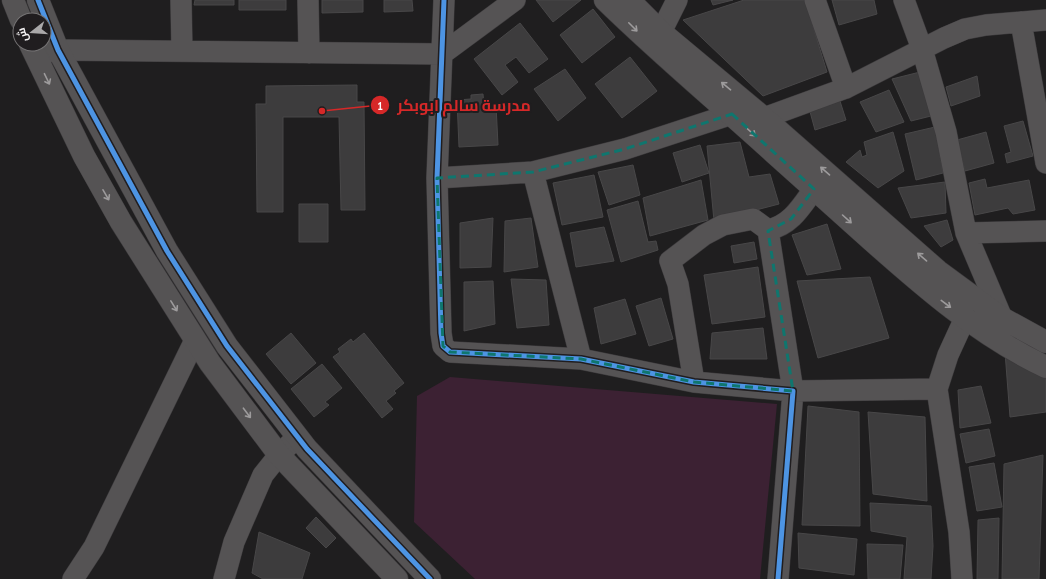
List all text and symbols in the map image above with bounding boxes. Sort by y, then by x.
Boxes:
north arrow [12,12,52,52]
one-way arrow [628,22,638,32]
text: ش [14,26,31,44]
one-way arrow [44,73,51,85]
one-way arrow [721,81,732,90]
callout: مدرسة سالم ابوبكر [370,91,539,119]
text: مدرسة سالم ابوبكر [396,95,531,117]
text: 1 [377,98,383,113]
one-way arrow [746,127,756,136]
one-way arrow [820,167,830,176]
one-way arrow [103,189,110,201]
one-way arrow [842,214,852,223]
one-way arrow [917,252,927,261]
one-way arrow [170,300,178,312]
one-way arrow [940,300,951,308]
one-way arrow [243,407,252,418]

